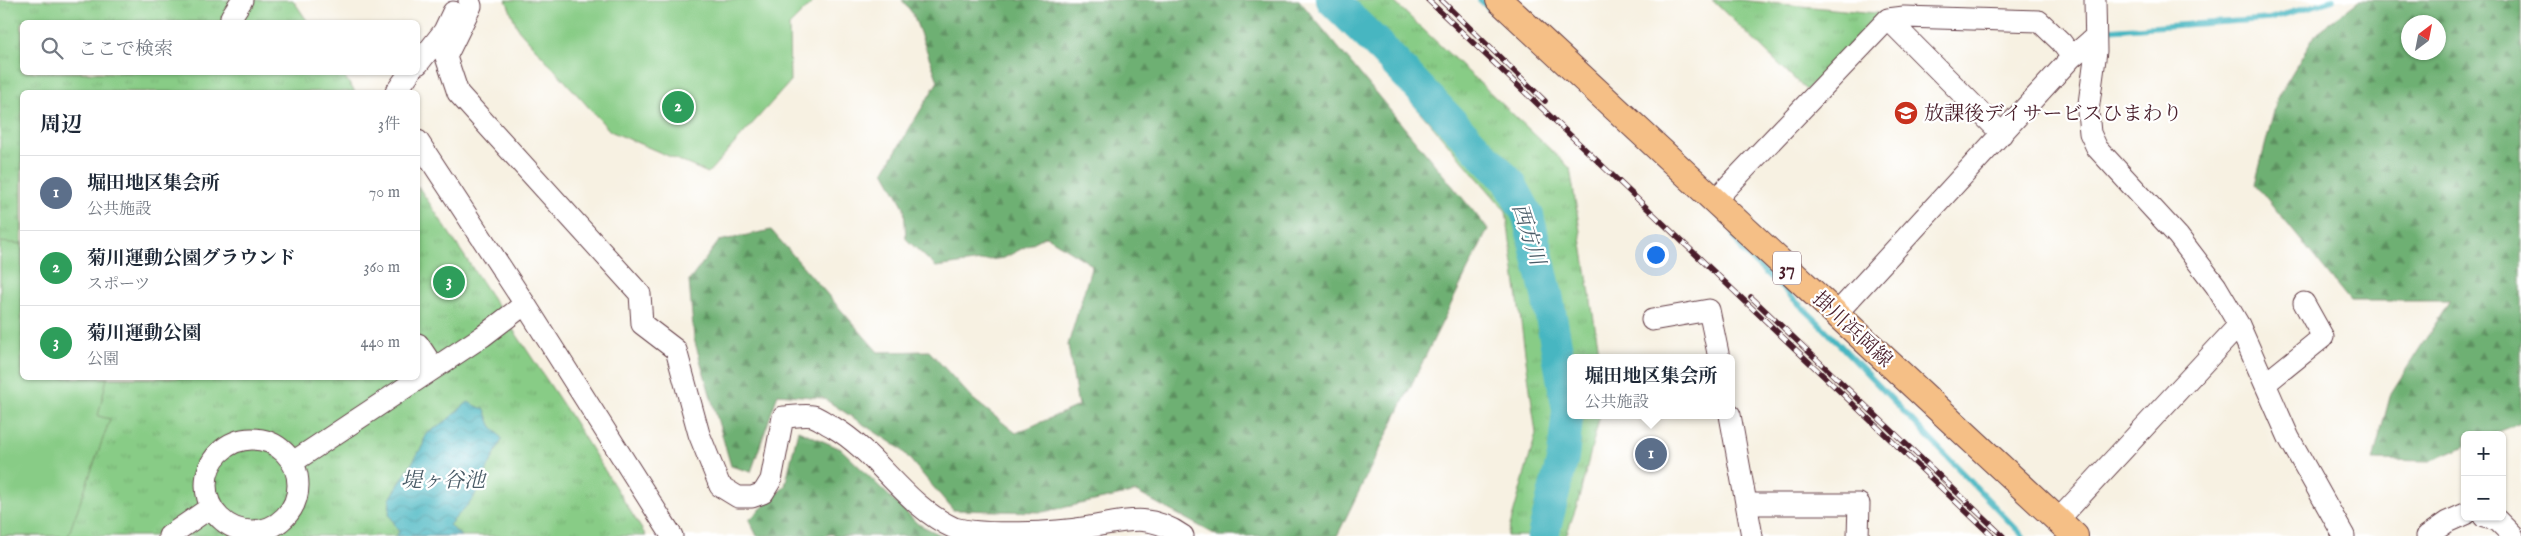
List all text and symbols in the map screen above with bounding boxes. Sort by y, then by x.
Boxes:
north arrow [2401,15,2446,60]
search box [20,20,420,75]
icon: search [38,34,66,62]
text: ここで検索 [78,38,173,62]
pin: 2 [662,88,694,126]
school or university icon: 放課後デイサービスひまわり [1893,100,1919,126]
place label: 放課後デイサービスひまわり [1924,102,2183,127]
text: 周辺 [40,112,82,139]
text: 3件 [378,115,400,135]
text: 堀田地区集会所 [87,172,220,196]
text: 1 [53,183,59,203]
text: 70 m [369,183,400,203]
text: 公共施設 [87,200,151,220]
water label: 西方川 [1505,200,1551,270]
your location [1643,242,1669,268]
text: 菊川運動公園グラウンド [87,247,296,271]
road number: 37 [1773,252,1801,284]
text: 2 [52,258,60,278]
text: 360 m [364,258,400,278]
pin: 3 [433,263,465,301]
text: スポーツ [87,275,150,295]
street label: 掛川浜岡線 [1807,287,1897,373]
text: 菊川運動公園 [87,322,201,346]
text: 3 [53,333,59,353]
text: 440 m [361,333,400,353]
text: 公園 [87,350,119,370]
popup [1567,354,1735,419]
text: 堀田地区集会所 [1584,365,1718,389]
text: 公共施設 [1584,393,1649,413]
map controls [2461,431,2506,521]
button: + [2461,431,2506,476]
pin: 1 [1635,435,1667,473]
water label: 堤ヶ谷池 [401,468,487,495]
button: − [2461,476,2506,521]

